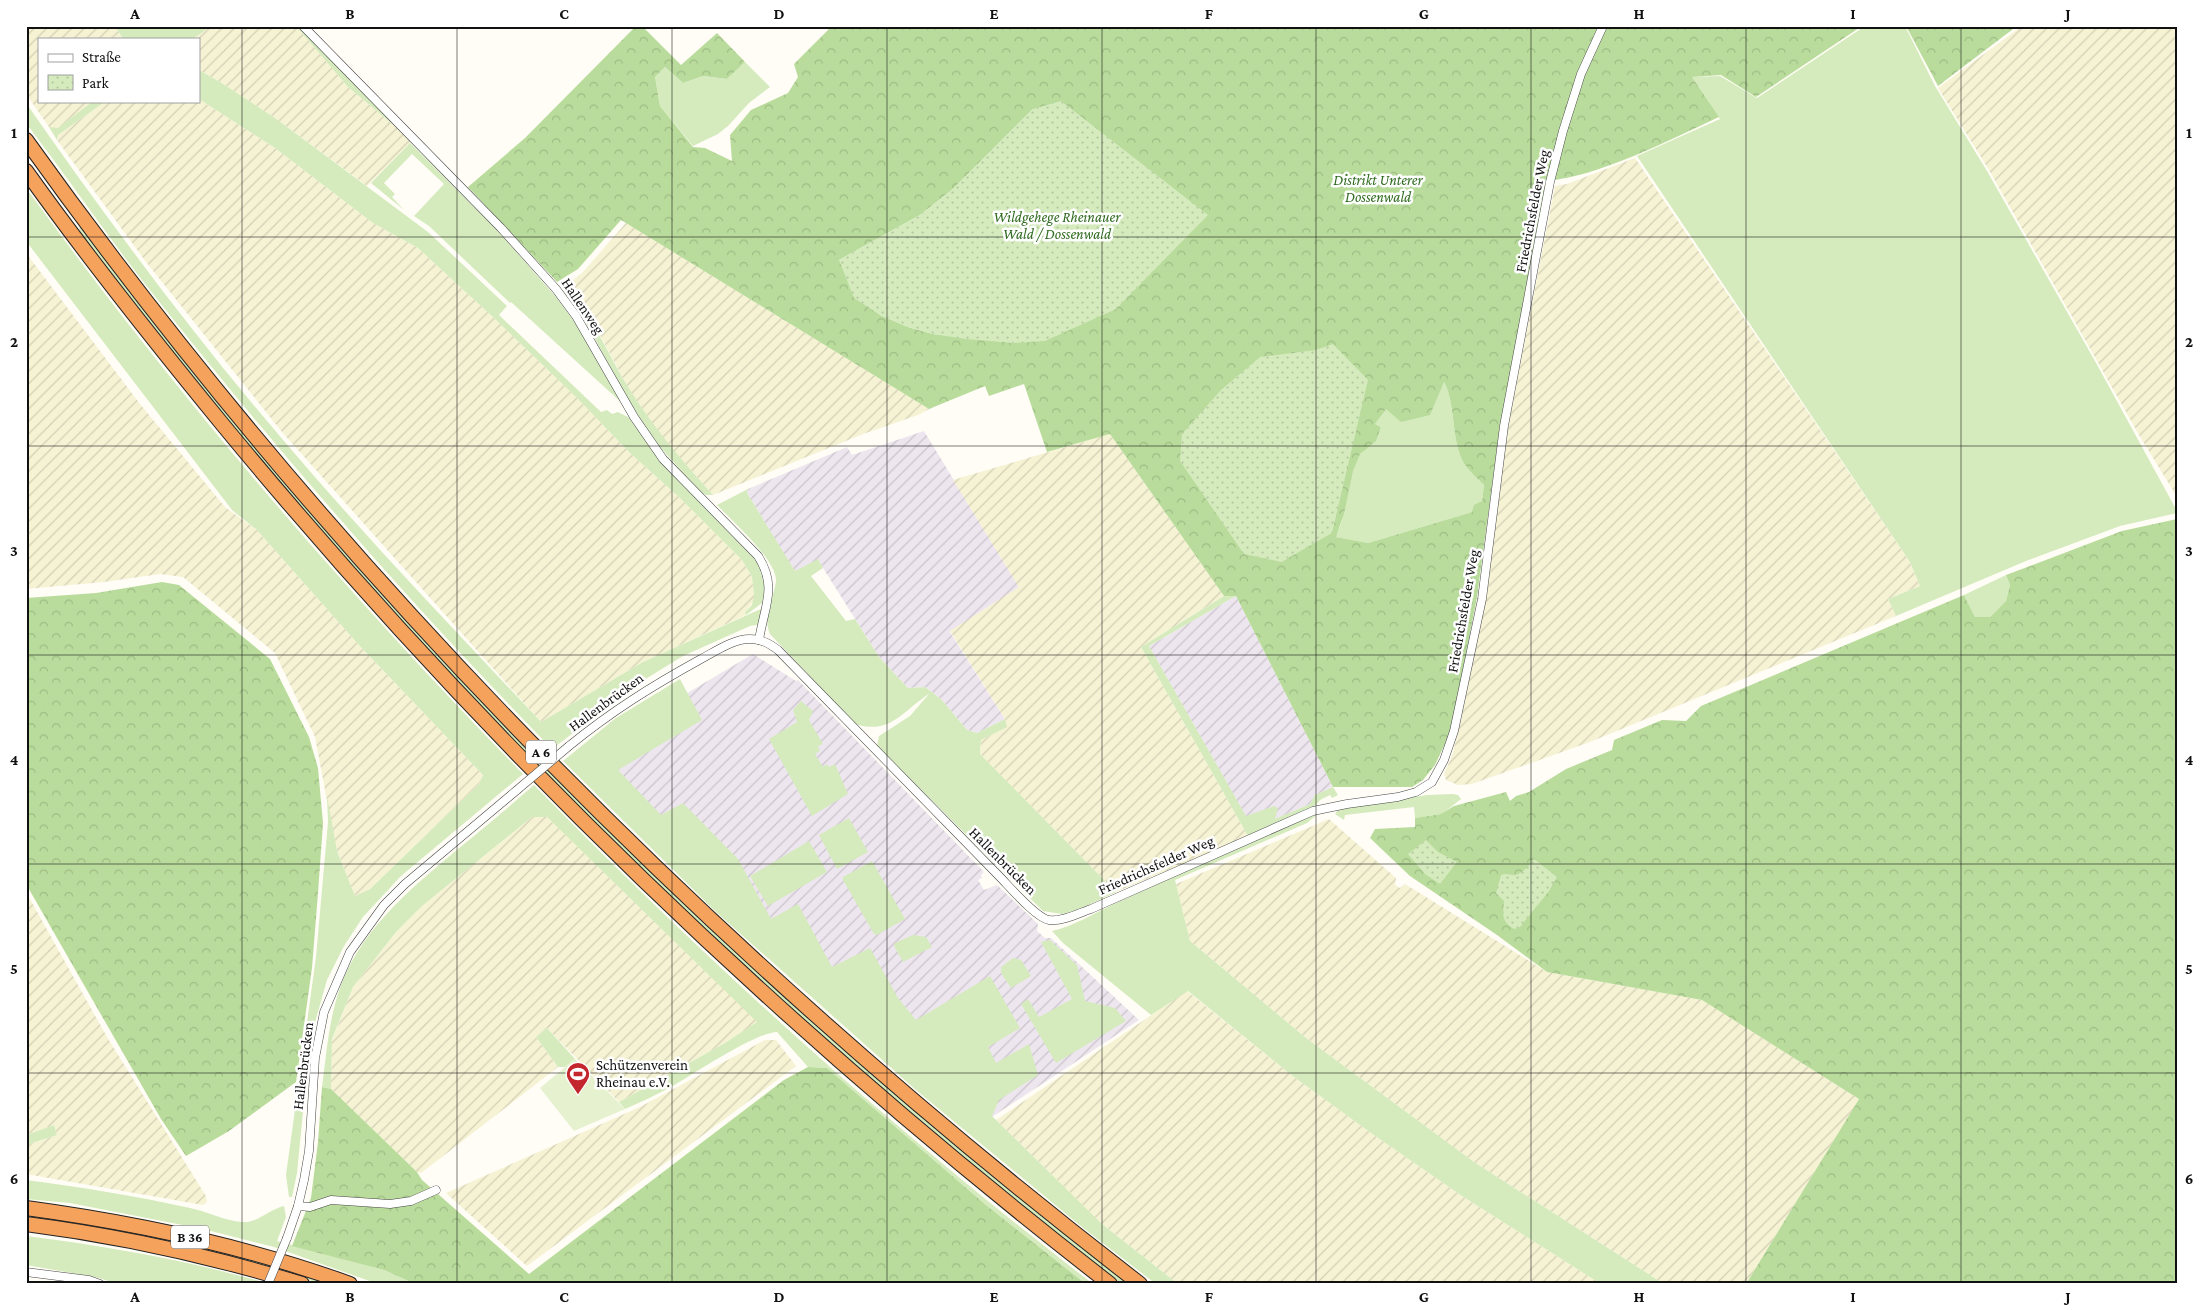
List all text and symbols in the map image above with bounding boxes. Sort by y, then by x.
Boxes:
text: A [129,5,140,22]
text: B [345,5,355,22]
text: C [559,5,569,22]
text: D [773,5,785,22]
text: E [989,5,999,22]
text: F [1205,5,1214,22]
text: G [1419,5,1429,22]
text: H [1634,5,1645,22]
text: I [1850,5,1856,22]
text: J [2063,5,2071,22]
legend [38,38,200,102]
text: Straße [82,49,121,65]
text: Park [82,75,109,91]
text: 1 [11,124,17,141]
text: 1 [2186,124,2192,141]
street label: Friedrichsfelder Weg [1512,148,1553,274]
park label: Distrikt Unterer Dossenwald [1333,172,1424,205]
park label: Wildgehege Rheinauer Wald / Dossenwald [994,209,1121,242]
street label: Hallenweg [558,275,608,338]
text: 2 [10,333,18,350]
text: 2 [2185,333,2193,350]
text: 3 [10,542,18,559]
text: 3 [2185,542,2193,559]
street label: Friedrichsfelder Weg [1444,548,1483,674]
street label: Hallenbrücken [566,670,646,734]
road number: A 6 [526,740,556,764]
text: 4 [10,751,19,768]
text: 4 [2185,751,2194,768]
street label: Hallenbrücken [966,824,1040,898]
street label: Friedrichsfelder Weg [1096,832,1217,899]
text: 5 [10,960,18,977]
text: 5 [2185,960,2193,977]
street label: Hallenbrücken [290,1021,316,1111]
place label: Schützenverein Rheinau e.V. [596,1057,688,1090]
sports icon: Schützenverein Rheinau e.V. [565,1061,591,1095]
text: 6 [10,1170,18,1187]
text: 6 [2185,1170,2193,1187]
road number: B 36 [171,1226,209,1248]
text: A [129,1288,140,1305]
text: B [345,1288,355,1305]
text: C [559,1288,569,1305]
text: D [773,1288,785,1305]
text: E [989,1288,999,1305]
text: F [1205,1288,1214,1305]
text: G [1419,1288,1429,1305]
text: H [1634,1288,1645,1305]
text: I [1850,1288,1856,1305]
text: J [2063,1288,2071,1305]

